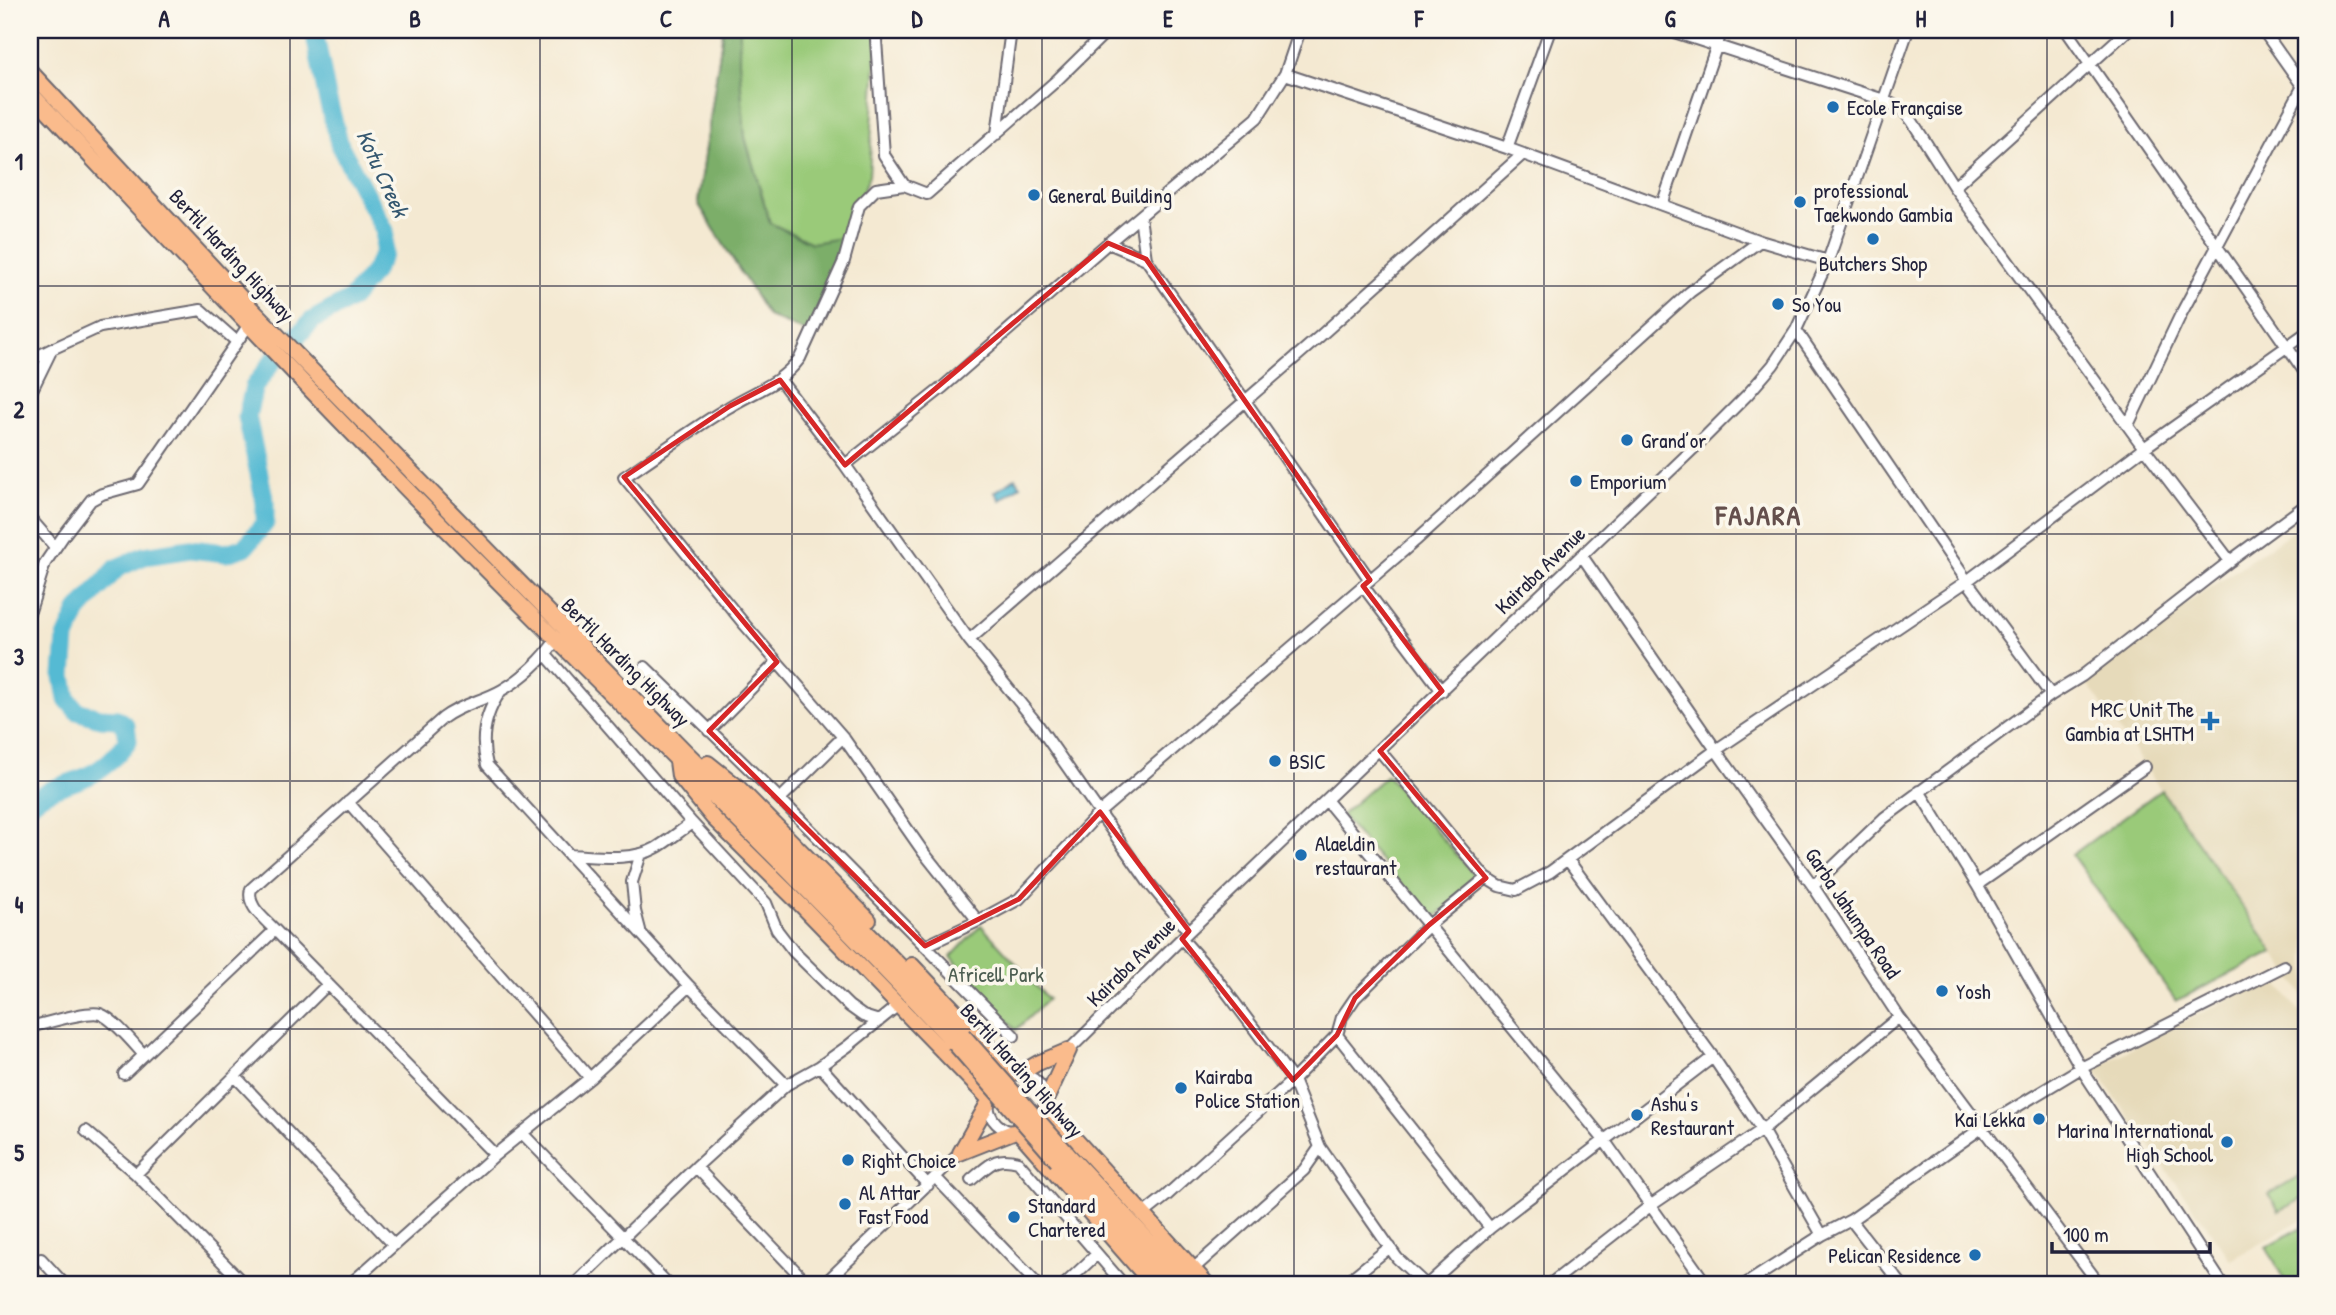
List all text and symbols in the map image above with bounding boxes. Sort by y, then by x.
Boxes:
text: A [158,3,170,34]
text: B [409,3,421,34]
text: C [660,3,672,34]
text: D [912,3,924,34]
text: E [1163,3,1174,34]
text: F [1414,3,1425,34]
text: G [1664,3,1676,34]
text: H [1916,3,1927,34]
text: I [2169,3,2175,34]
place label: Ecole Française [1847,93,1963,122]
marker: Ecole Française [1825,99,1841,115]
water label: Kotu Creek [349,124,418,224]
text: 1 [15,146,23,177]
place label: professional Taekwondo Gambia [1814,176,1952,229]
place label: General Building [1048,181,1172,210]
street label: Bertil Harding Highway [163,182,301,328]
marker: General Building [1026,187,1042,203]
marker: professional Taekwondo Gambia [1792,194,1808,210]
marker: Butchers Shop [1865,231,1881,247]
place label: Butchers Shop [1819,249,1927,278]
place label: So You [1792,290,1842,319]
marker: So You [1770,296,1786,312]
text: 2 [14,394,25,425]
place label: Grand’or [1641,426,1706,455]
marker: Grand’or [1619,432,1635,448]
place label: Emporium [1590,467,1666,496]
marker: Emporium [1568,473,1584,489]
district label: FAJARA [1715,496,1802,534]
street label: Kairaba Avenue [1488,520,1592,620]
street label: Bertil Harding Highway [555,591,697,733]
text: 3 [14,641,24,672]
place label: MRC Unit The Gambia at LSHTM [2065,695,2194,748]
marker: MRC Unit The Gambia at LSHTM [2200,711,2220,731]
place label: BSIC [1289,747,1326,776]
marker: BSIC [1267,753,1283,769]
place label: Alaeldin restaurant [1315,829,1397,882]
street label: Garba Jahumpa Road [1798,842,1908,984]
marker: Alaeldin restaurant [1293,847,1309,863]
text: 4 [15,889,24,920]
street label: Kairaba Avenue [1080,911,1182,1013]
park label: Africell Park [948,960,1044,989]
place label: Yosh [1956,977,1991,1006]
marker: Yosh [1934,983,1950,999]
street label: Bertil Harding Highway [954,997,1090,1144]
place label: Kairaba Police Station [1195,1062,1300,1115]
marker: Kairaba Police Station [1173,1080,1189,1096]
place label: Ashu's Restaurant [1651,1089,1735,1142]
place label: Kai Lekka [1954,1105,2025,1134]
marker: Ashu's Restaurant [1629,1107,1645,1123]
marker: Kai Lekka [2031,1111,2047,1127]
place label: Marina International High School [2057,1116,2213,1169]
marker: Marina International High School [2219,1134,2235,1150]
text: 5 [14,1137,24,1168]
place label: Right Choice [862,1146,956,1175]
marker: Right Choice [840,1152,856,1168]
place label: Al Attar Fast Food [858,1178,928,1231]
place label: Standard Chartered [1028,1191,1105,1244]
marker: Al Attar Fast Food [837,1196,853,1212]
marker: Standard Chartered [1006,1209,1022,1225]
scale bar [2052,1210,2210,1254]
text: 100 m [2063,1220,2109,1249]
place label: Pelican Residence [1828,1241,1961,1270]
marker: Pelican Residence [1967,1247,1983,1263]

